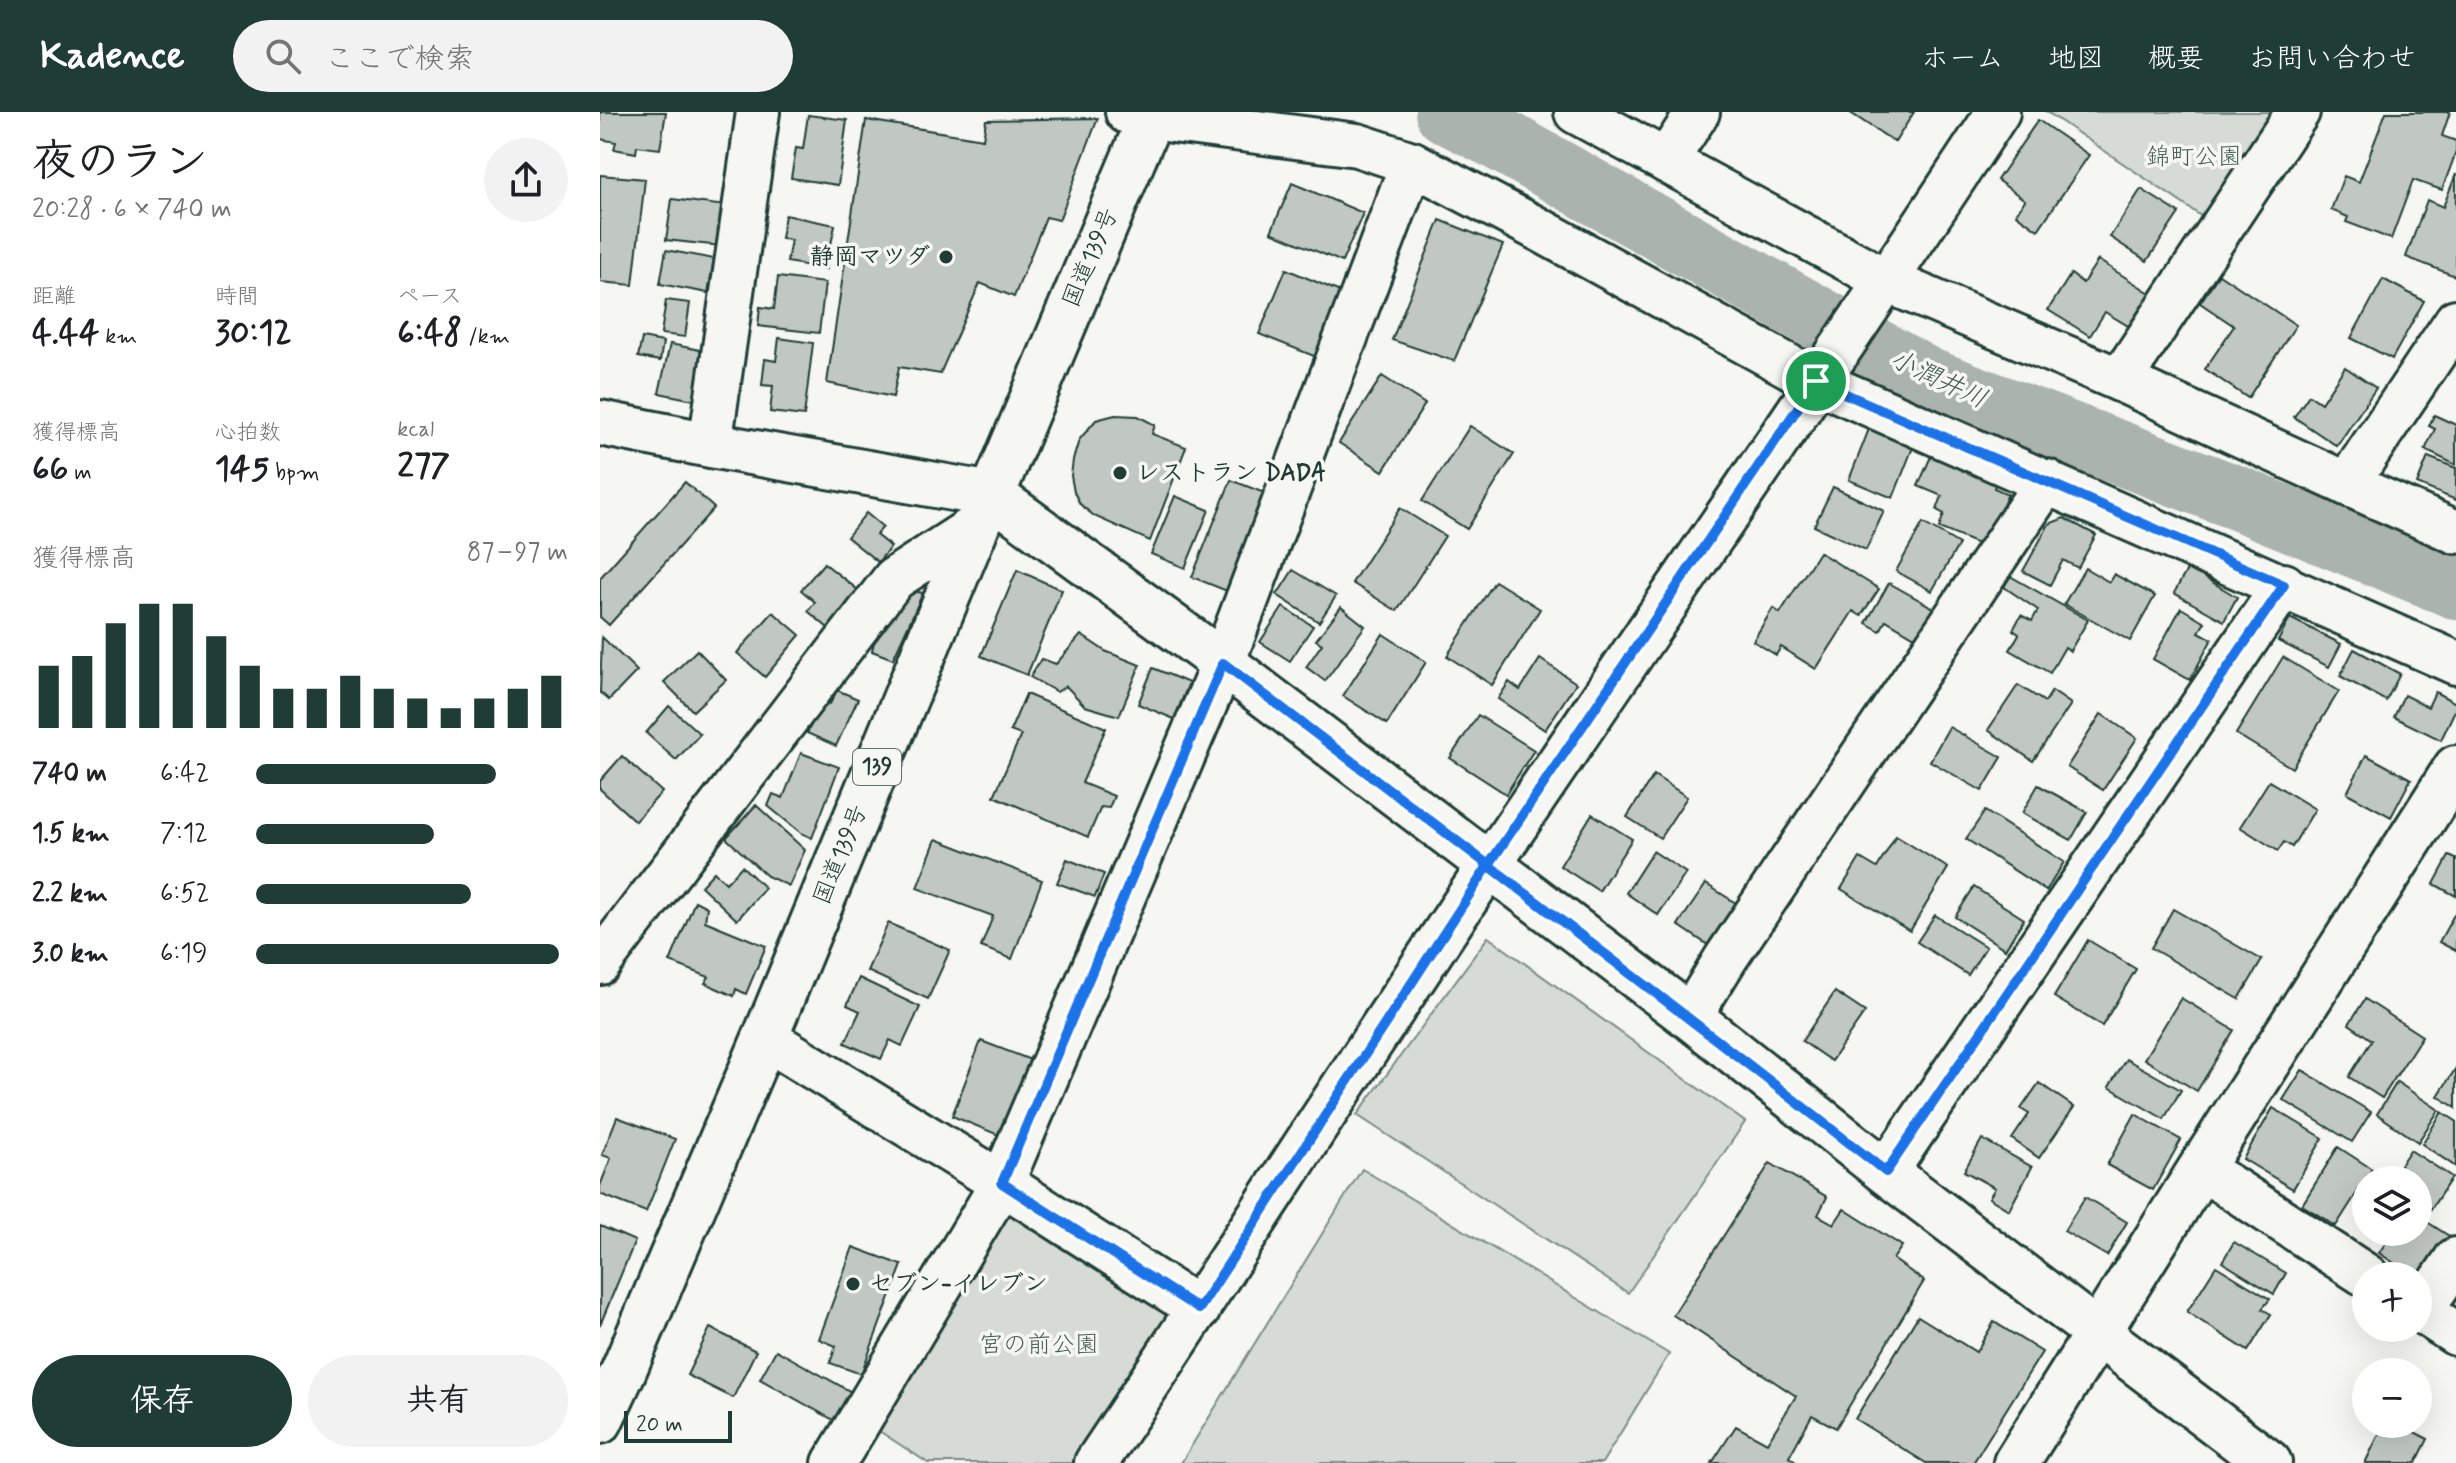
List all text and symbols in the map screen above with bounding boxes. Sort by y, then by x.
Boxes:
search box [233,20,793,92]
text: Kadence [40,32,185,81]
icon: search [261,34,305,78]
text: ここで検索 [325,40,475,79]
text: ホーム [1921,41,2004,78]
text: 地図 [2048,41,2104,78]
text: 概要 [2148,41,2204,78]
text: お問い合わせ [2248,41,2416,78]
text: 夜のラン [32,134,208,192]
button: share [484,138,568,222]
park label: 錦町公園 [2146,142,2242,173]
text: 20:28 · 6 × 740 m [32,193,232,227]
street label: 国道139号 [1056,203,1126,313]
place label: 静岡マツダ [810,242,930,273]
marker: 静岡マツダ [937,248,955,266]
text: 距離 [32,283,76,311]
text: 時間 [215,283,259,311]
text: ペース [397,283,462,311]
text: 4.44 [32,311,99,356]
text: 30:12 [215,311,292,356]
text: 6:48 [397,311,462,356]
text: km [99,323,137,351]
text: /km [462,323,510,351]
water label: 小潤井川 [1884,343,1992,417]
pin [1782,347,1850,415]
icon: arrive [1794,359,1838,403]
text: kcal [397,416,434,444]
text: 獲得標高 [32,419,120,447]
text: 心拍数 [215,419,281,447]
text: 277 [397,444,450,489]
text: 66 [32,447,68,492]
text: 145 [215,447,269,492]
place label: レストラン DADA [1136,458,1326,489]
text: m [68,459,92,487]
text: bpm [269,459,320,487]
marker: レストラン DADA [1111,464,1129,482]
text: 87–97 m [467,536,568,570]
text: 獲得標高 [32,542,136,576]
road number: 139 [853,749,901,785]
text: 740 m [32,757,107,791]
text: 6:42 [160,757,209,791]
street label: 国道139号 [807,800,875,910]
text: 1.5 km [32,817,110,851]
text: 7:12 [160,817,208,851]
text: 2.2 km [32,877,108,911]
text: 6:52 [160,877,210,911]
text: 3.0 km [32,937,109,971]
text: 6:19 [160,937,207,971]
map controls [2352,1166,2432,1438]
button: layers [2352,1166,2432,1246]
button: + [2352,1262,2432,1342]
place label: セブン-イレブン [869,1269,1048,1300]
marker: セブン-イレブン [844,1275,862,1293]
park label: 宮の前公園 [979,1330,1099,1361]
button: 保存 [32,1355,292,1447]
button: 共有 [308,1355,568,1447]
button: − [2352,1358,2432,1438]
scale bar [624,1407,732,1443]
text: 20 m [636,1411,683,1439]

